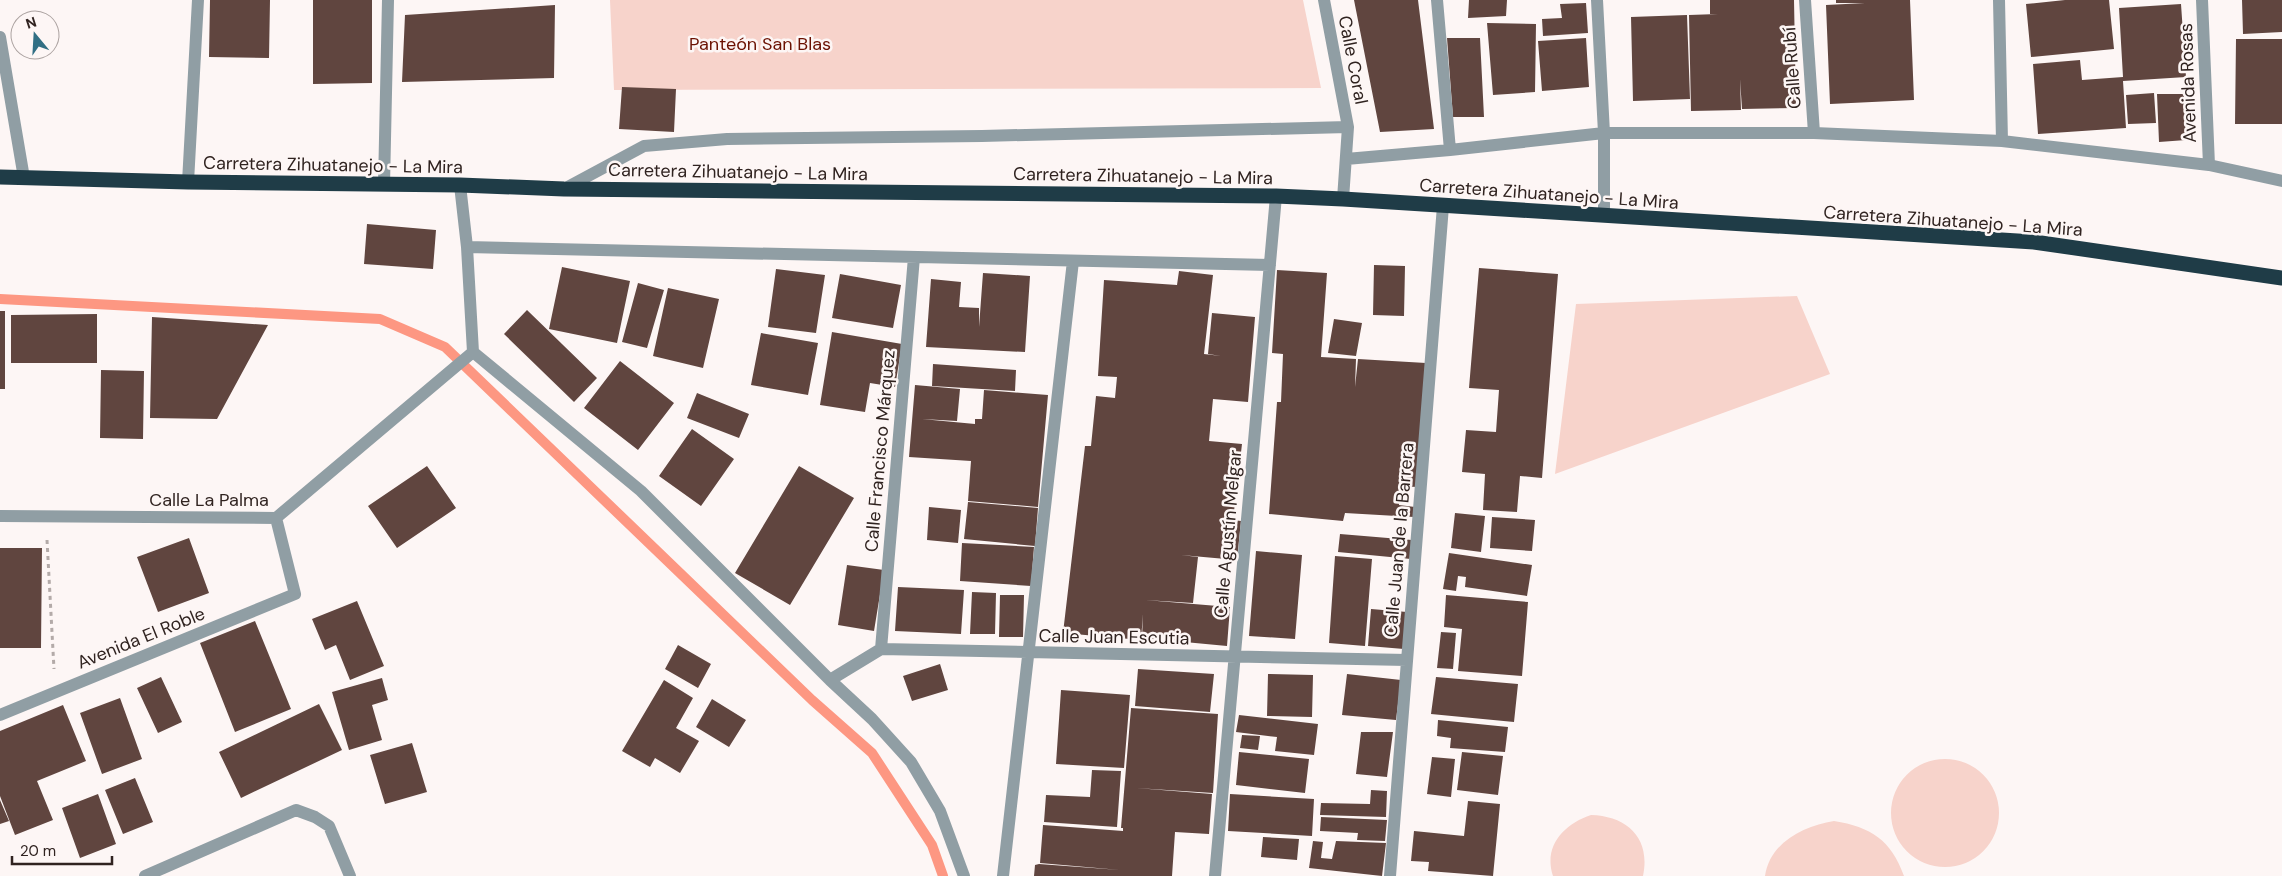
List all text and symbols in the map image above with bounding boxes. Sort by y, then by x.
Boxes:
north arrow [10,10,60,60]
text: N [23,12,39,33]
street label: Calle Coral [1333,14,1373,106]
street label: Avenida Rosas [2174,23,2202,143]
street label: Calle Rubí [1777,26,1807,110]
park label: Panteón San Blas [689,32,831,56]
street label: Carretera Zihuatanejo - La Mira [203,151,463,179]
street label: Carretera Zihuatanejo - La Mira [608,158,868,186]
street label: Carretera Zihuatanejo - La Mira [1013,162,1273,190]
street label: Carretera Zihuatanejo - La Mira [1419,173,1679,215]
street label: Carretera Zihuatanejo - La Mira [1823,200,2083,242]
street label: Calle Francisco Márquez [859,349,901,553]
street label: Calle Juan de la Barrera [1379,442,1419,638]
street label: Calle Agustín Melgar [1209,449,1247,619]
street label: Calle La Palma [149,488,269,512]
street label: Avenida El Roble [73,601,209,675]
street label: Calle Juan Escutia [1038,624,1190,650]
scale bar [12,834,112,866]
text: 20 m [20,841,56,861]

